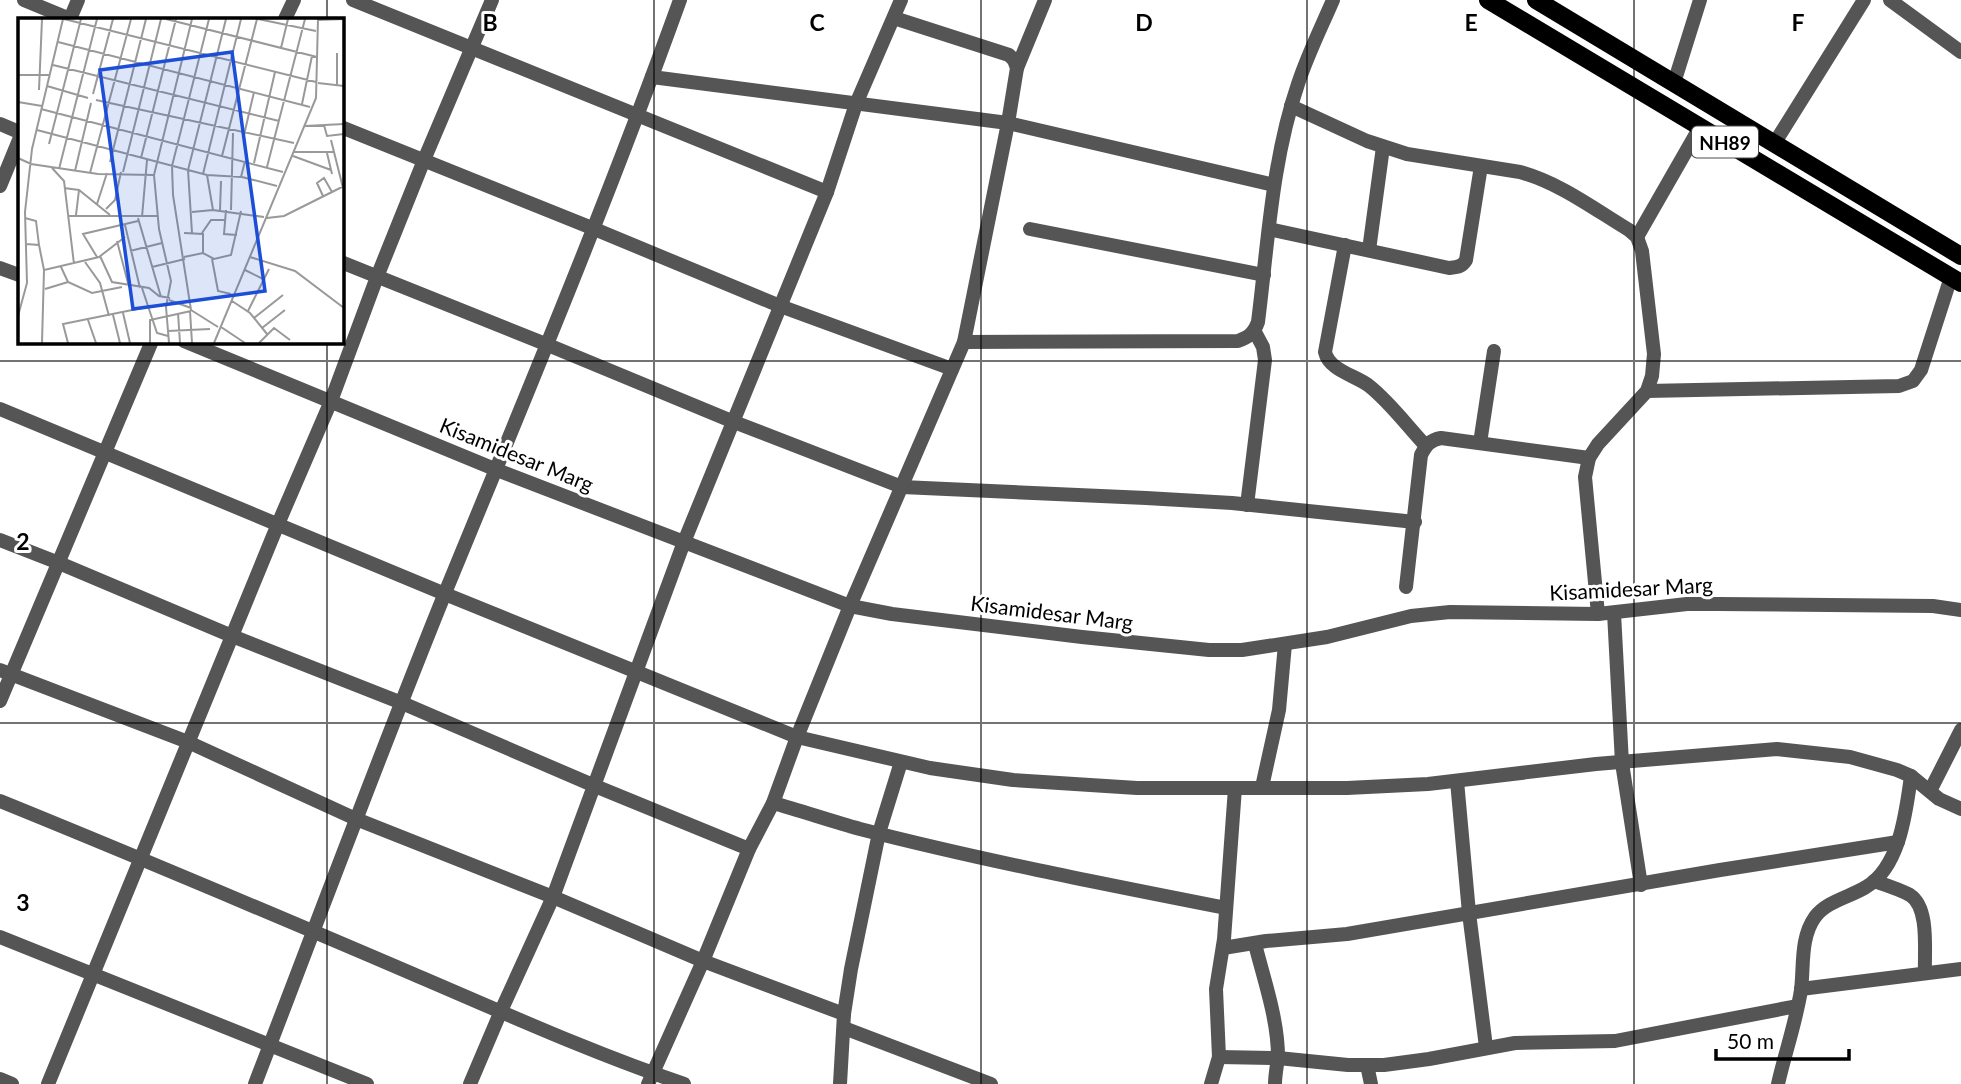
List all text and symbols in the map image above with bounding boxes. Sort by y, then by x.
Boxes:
text: B [482,8,498,36]
text: C [809,8,825,36]
text: D [1135,8,1153,36]
text: E [1464,8,1478,36]
text: F [1791,8,1805,36]
inset map [18,18,343,343]
road number: NH89 [1692,126,1758,158]
street label: Kisamidesar Marg [436,412,598,496]
text: 2 [16,527,30,555]
street label: Kisamidesar Marg [1549,571,1713,605]
street label: Kisamidesar Marg [969,590,1135,634]
text: 3 [16,888,30,916]
scale bar [1716,1018,1849,1062]
text: 50 m [1727,1028,1774,1053]

